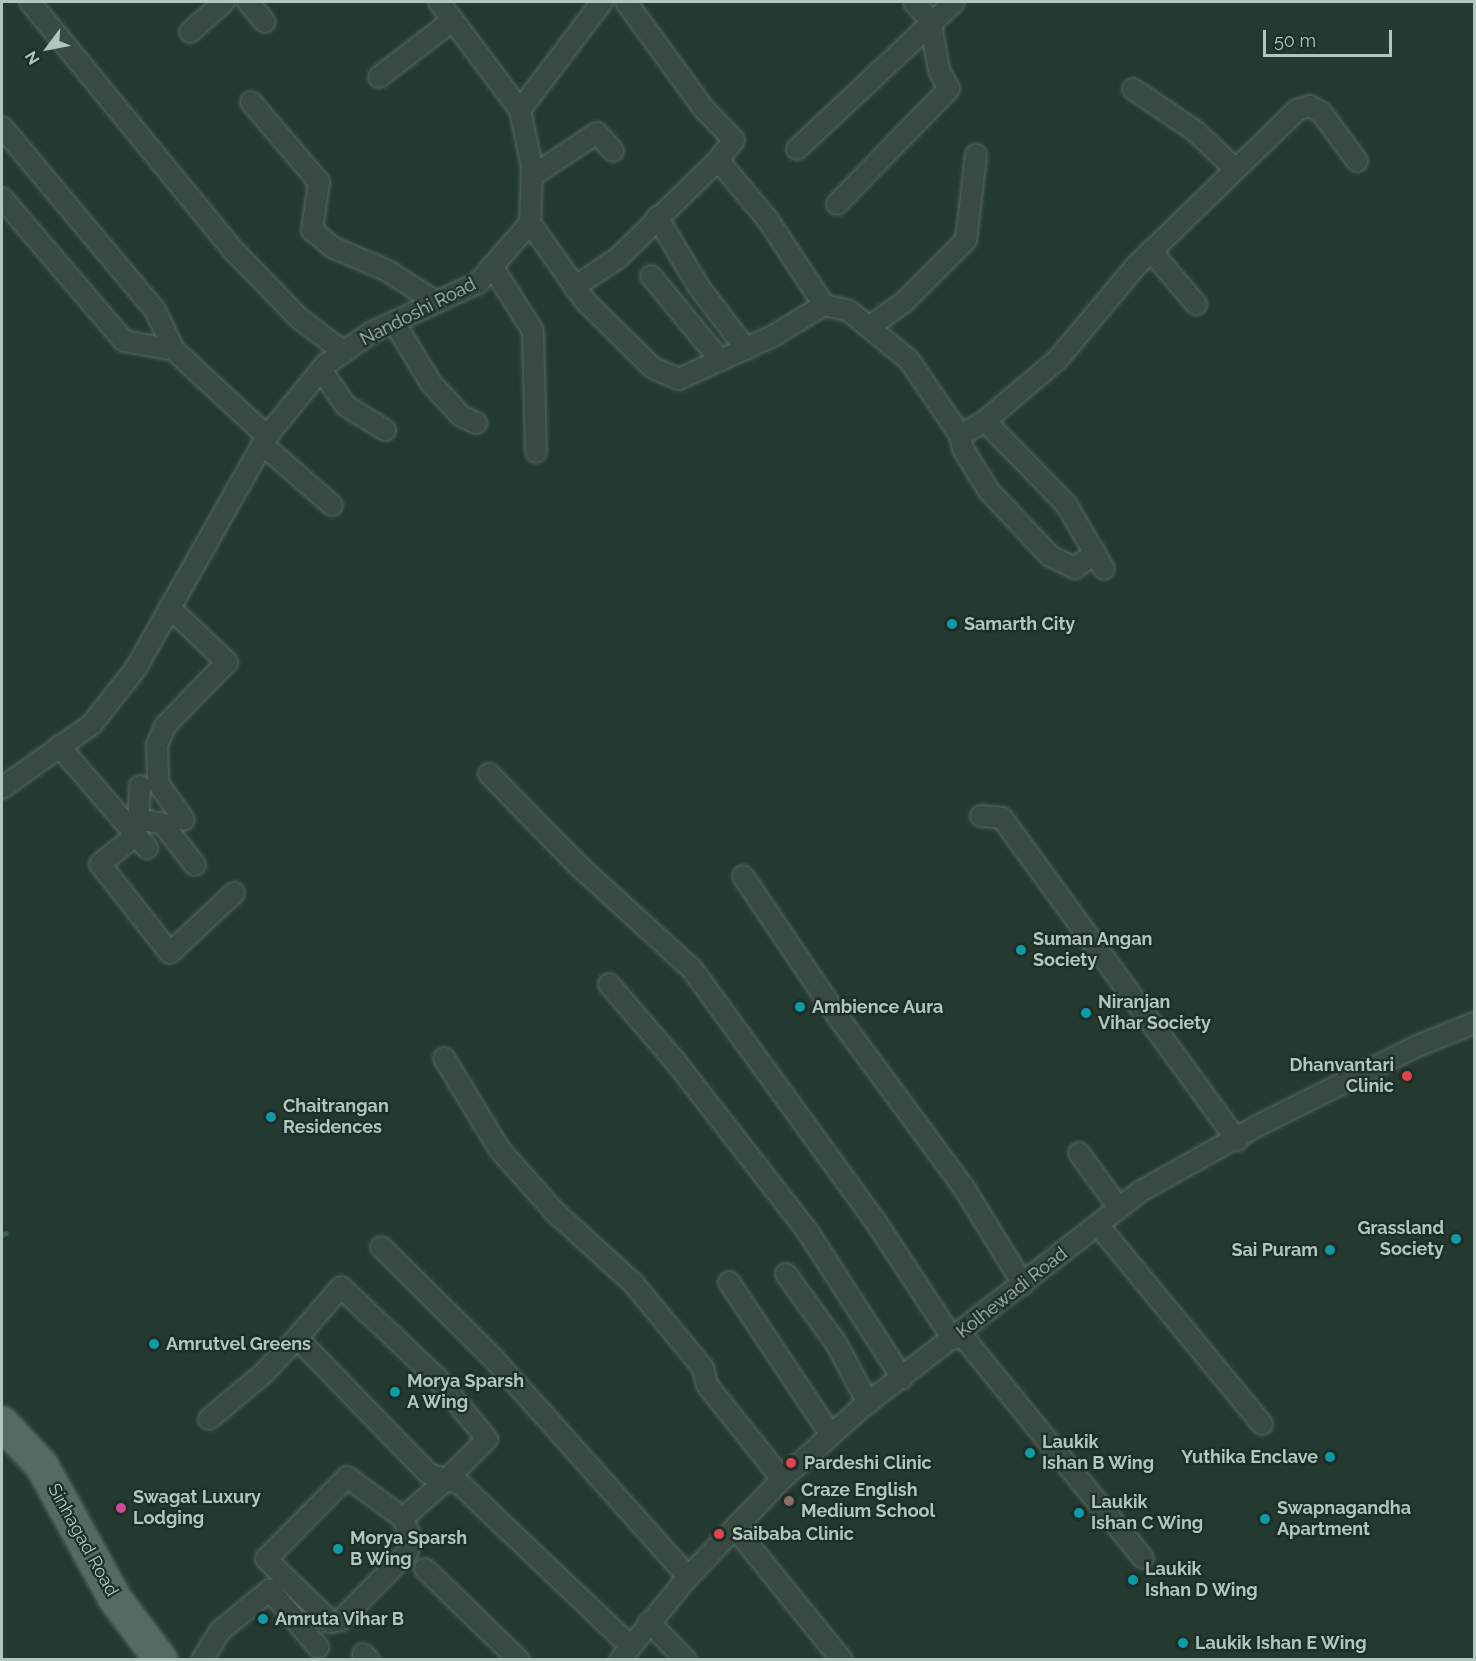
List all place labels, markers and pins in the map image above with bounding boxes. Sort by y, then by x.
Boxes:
place label: Samarth City [964,613,1075,635]
marker: Samarth City [945,617,959,631]
place label: Suman Angan Society [1033,929,1153,972]
marker: Suman Angan Society [1014,943,1028,957]
place label: Niranjan Vihar Society [1098,992,1211,1034]
place label: Ambience Aura [812,996,944,1018]
marker: Ambience Aura [793,1000,807,1014]
marker: Niranjan Vihar Society [1079,1006,1093,1020]
place label: Dhanvantari Clinic [1290,1055,1394,1098]
marker: Dhanvantari Clinic [1398,1067,1416,1085]
place label: Chaitrangan Residences [283,1096,389,1138]
marker: Chaitrangan Residences [264,1110,278,1124]
place label: Grassland Society [1357,1218,1444,1260]
marker: Grassland Society [1449,1232,1463,1246]
place label: Sai Puram [1231,1239,1318,1261]
marker: Sai Puram [1323,1243,1337,1257]
place label: Amrutvel Greens [166,1333,311,1355]
marker: Amrutvel Greens [147,1337,161,1351]
place label: Morya Sparsh A Wing [407,1371,524,1414]
marker: Morya Sparsh A Wing [388,1385,402,1399]
place label: Laukik Ishan B Wing [1042,1432,1155,1474]
marker: Laukik Ishan B Wing [1023,1446,1037,1460]
place label: Yuthika Enclave [1181,1446,1318,1468]
marker: Yuthika Enclave [1323,1450,1337,1464]
place label: Pardeshi Clinic [804,1452,932,1474]
marker: Pardeshi Clinic [782,1454,800,1472]
place label: Craze English Medium School [801,1480,935,1522]
place label: Swagat Luxury Lodging [133,1487,261,1530]
place label: Laukik Ishan C Wing [1091,1492,1204,1534]
marker: Craze English Medium School [782,1494,796,1508]
place label: Swapnagandha Apartment [1277,1498,1411,1540]
marker: Swagat Luxury Lodging [114,1501,128,1515]
marker: Laukik Ishan C Wing [1072,1506,1086,1520]
marker: Swapnagandha Apartment [1258,1512,1272,1526]
place label: Saibaba Clinic [732,1523,854,1545]
marker: Saibaba Clinic [710,1525,728,1543]
place label: Morya Sparsh B Wing [350,1528,467,1570]
marker: Morya Sparsh B Wing [331,1542,345,1556]
place label: Laukik Ishan D Wing [1145,1559,1258,1602]
marker: Laukik Ishan D Wing [1126,1573,1140,1587]
place label: Amruta Vihar B [275,1608,405,1630]
marker: Amruta Vihar B [256,1612,270,1626]
place label: Laukik Ishan E Wing [1195,1632,1367,1654]
marker: Laukik Ishan E Wing [1176,1636,1190,1650]

